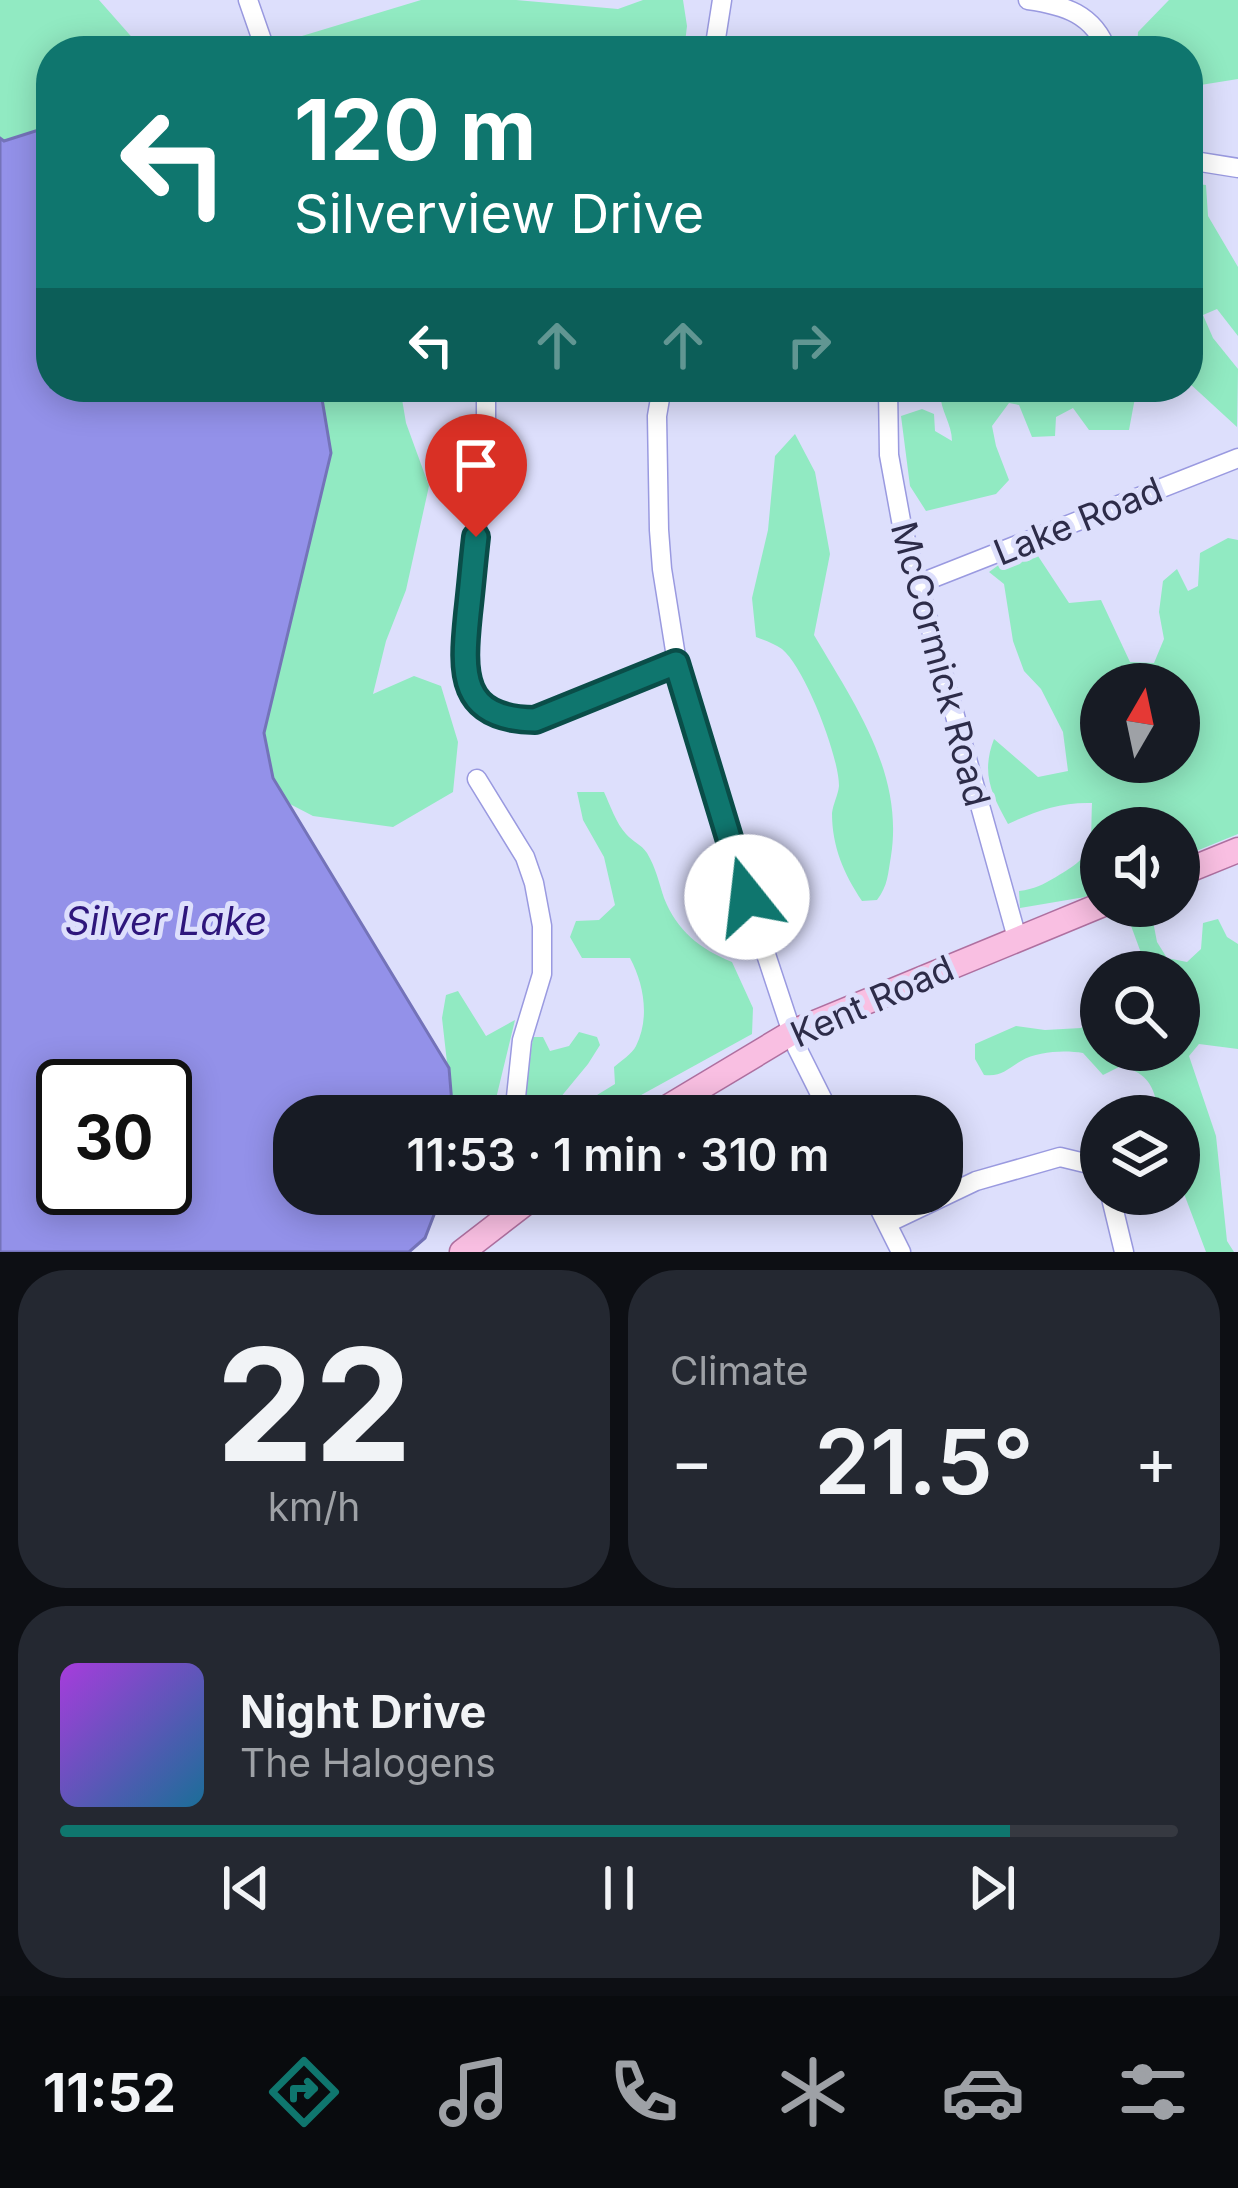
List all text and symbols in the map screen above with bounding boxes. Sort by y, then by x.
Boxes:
text: 120 m [294,79,536,180]
icon: left [96,84,252,240]
text: Silverview Drive [294,181,704,246]
icon: left [398,312,464,378]
icon: ahead [524,312,590,378]
icon: ahead [650,312,716,378]
icon: right [776,312,842,378]
pin [425,414,527,537]
icon: arrive [443,432,509,498]
street label: Lake Road [987,467,1169,575]
street label: McCormick Road [882,517,1000,811]
north arrow [1080,663,1200,783]
map controls [1080,663,1200,1215]
button: sound [1080,807,1200,927]
position arrow [684,834,810,960]
water label: Silver Lake [65,897,267,944]
street label: Kent Road [784,946,960,1056]
button: search [1080,951,1200,1071]
speed limit sign: 30 [36,1059,192,1215]
button: layers [1080,1095,1200,1215]
text: 11:53 · 1 min · 310 m [407,1127,829,1182]
text: 22 [216,1310,412,1499]
text: Climate [670,1347,809,1394]
text: 21.5° [814,1407,1034,1516]
text: − [670,1421,714,1501]
text: + [1134,1421,1178,1501]
text: km/h [268,1483,360,1530]
text: Night Drive [240,1684,486,1739]
text: The Halogens [240,1739,496,1786]
icon: previous [213,1855,279,1921]
icon: pause [586,1855,652,1921]
icon: next [959,1855,1025,1921]
icon: directions [262,2050,346,2134]
icon: music [432,2050,516,2134]
icon: phone [602,2050,686,2134]
icon: climate [771,2050,855,2134]
icon: car [941,2050,1025,2134]
icon: filters [1111,2050,1195,2134]
text: 11:52 [43,2060,176,2125]

